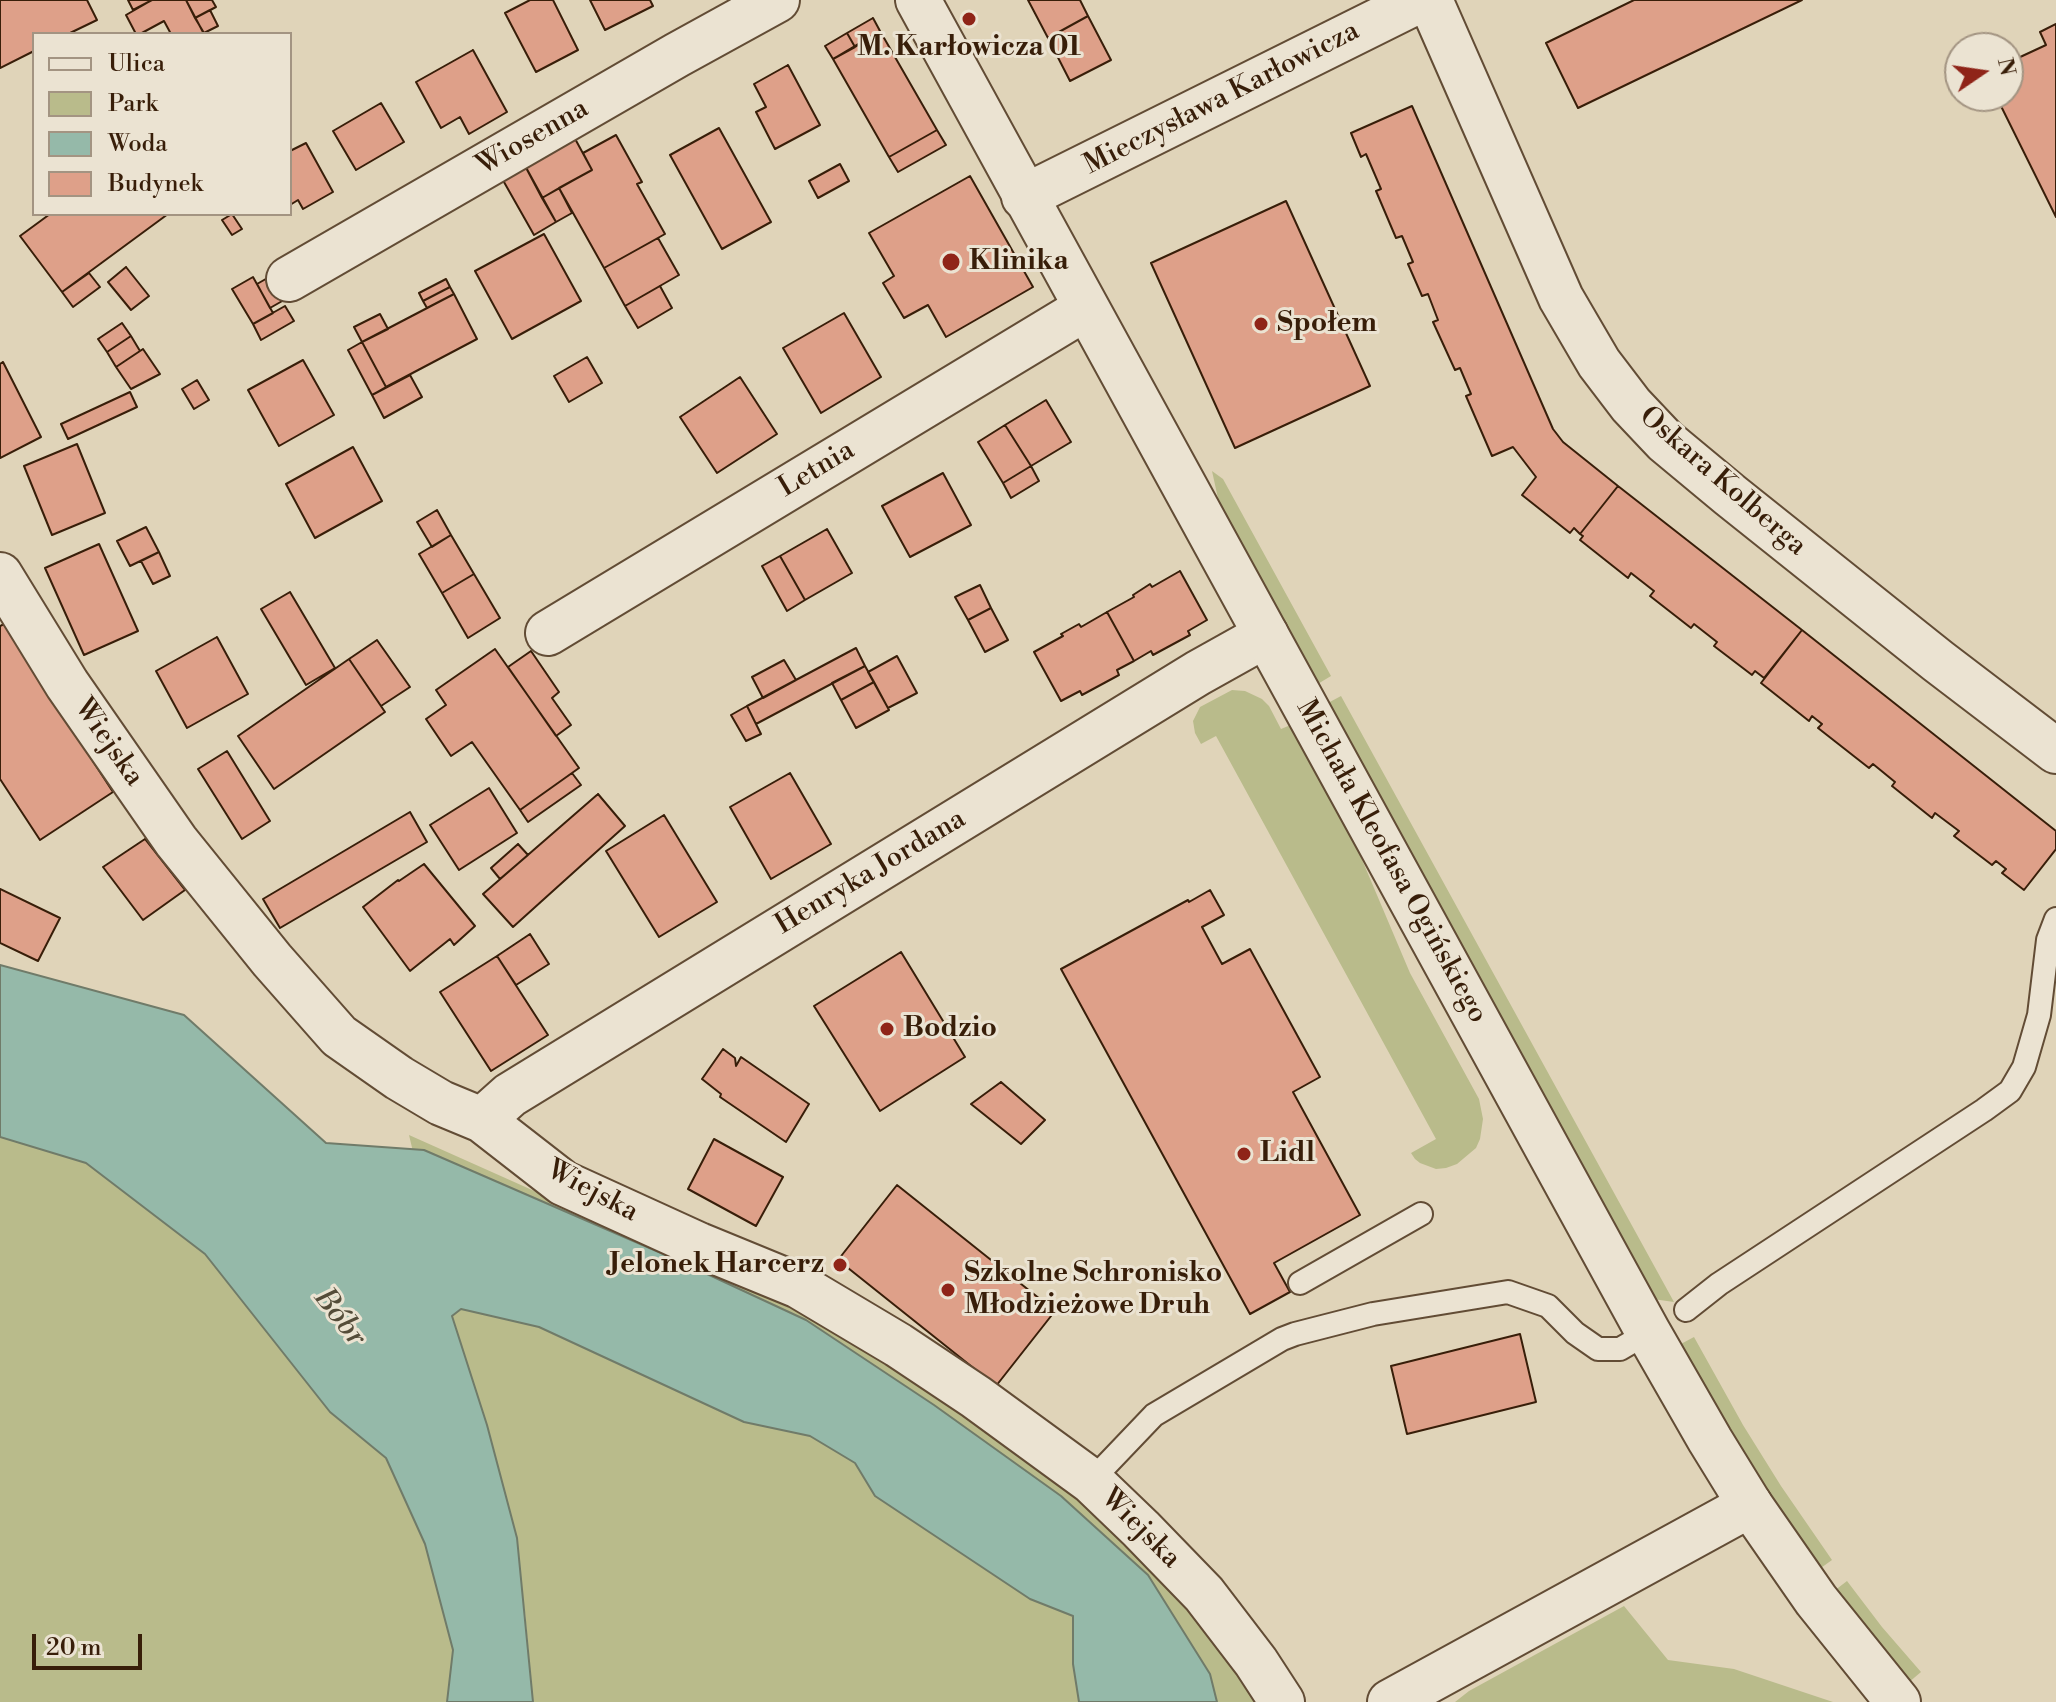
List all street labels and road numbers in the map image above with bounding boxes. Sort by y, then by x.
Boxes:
street label: Mieczysława Karłowicza [1079,15,1365,183]
street label: Wiosenna [471,93,595,183]
street label: Oskara Kolberga [1632,400,1812,564]
street label: Letnia [773,434,861,506]
street label: Wiejska [66,693,150,793]
street label: Michała Kleofasa Ogińskiego [1288,694,1494,1030]
street label: Henryka Jordana [770,803,972,943]
street label: Wiejska [540,1154,644,1230]
street label: Wiejska [1093,1482,1187,1576]

